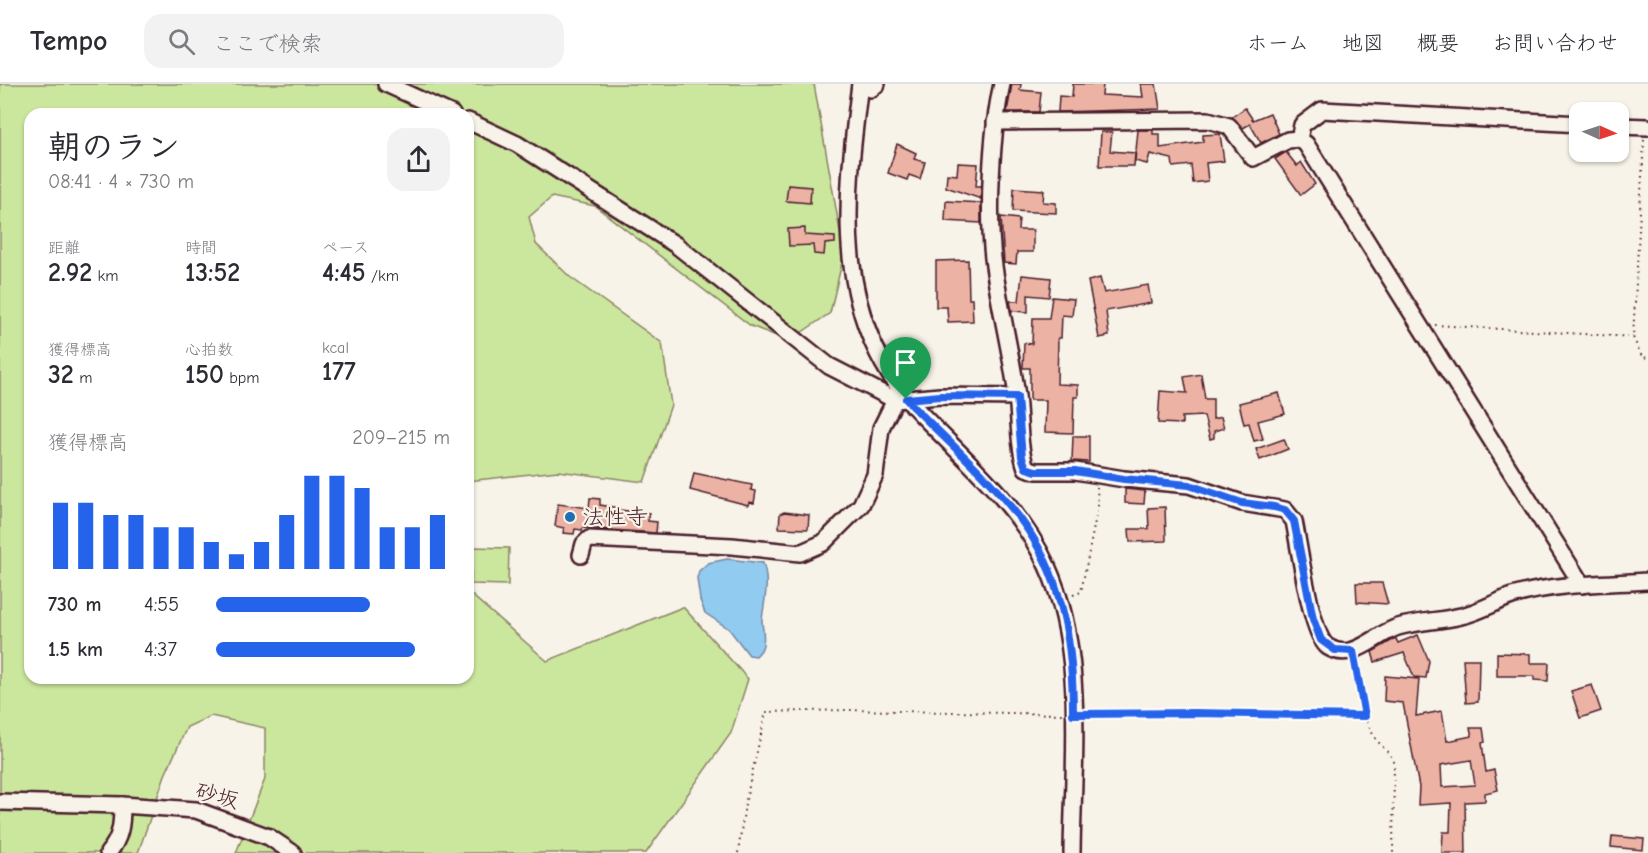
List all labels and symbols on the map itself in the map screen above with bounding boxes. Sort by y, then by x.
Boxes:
north arrow [1569,102,1629,162]
pin [880,337,931,399]
place label: 法性寺 [582,504,648,530]
marker: 法性寺 [563,510,577,524]
street label: 砂坂 [192,778,242,814]

